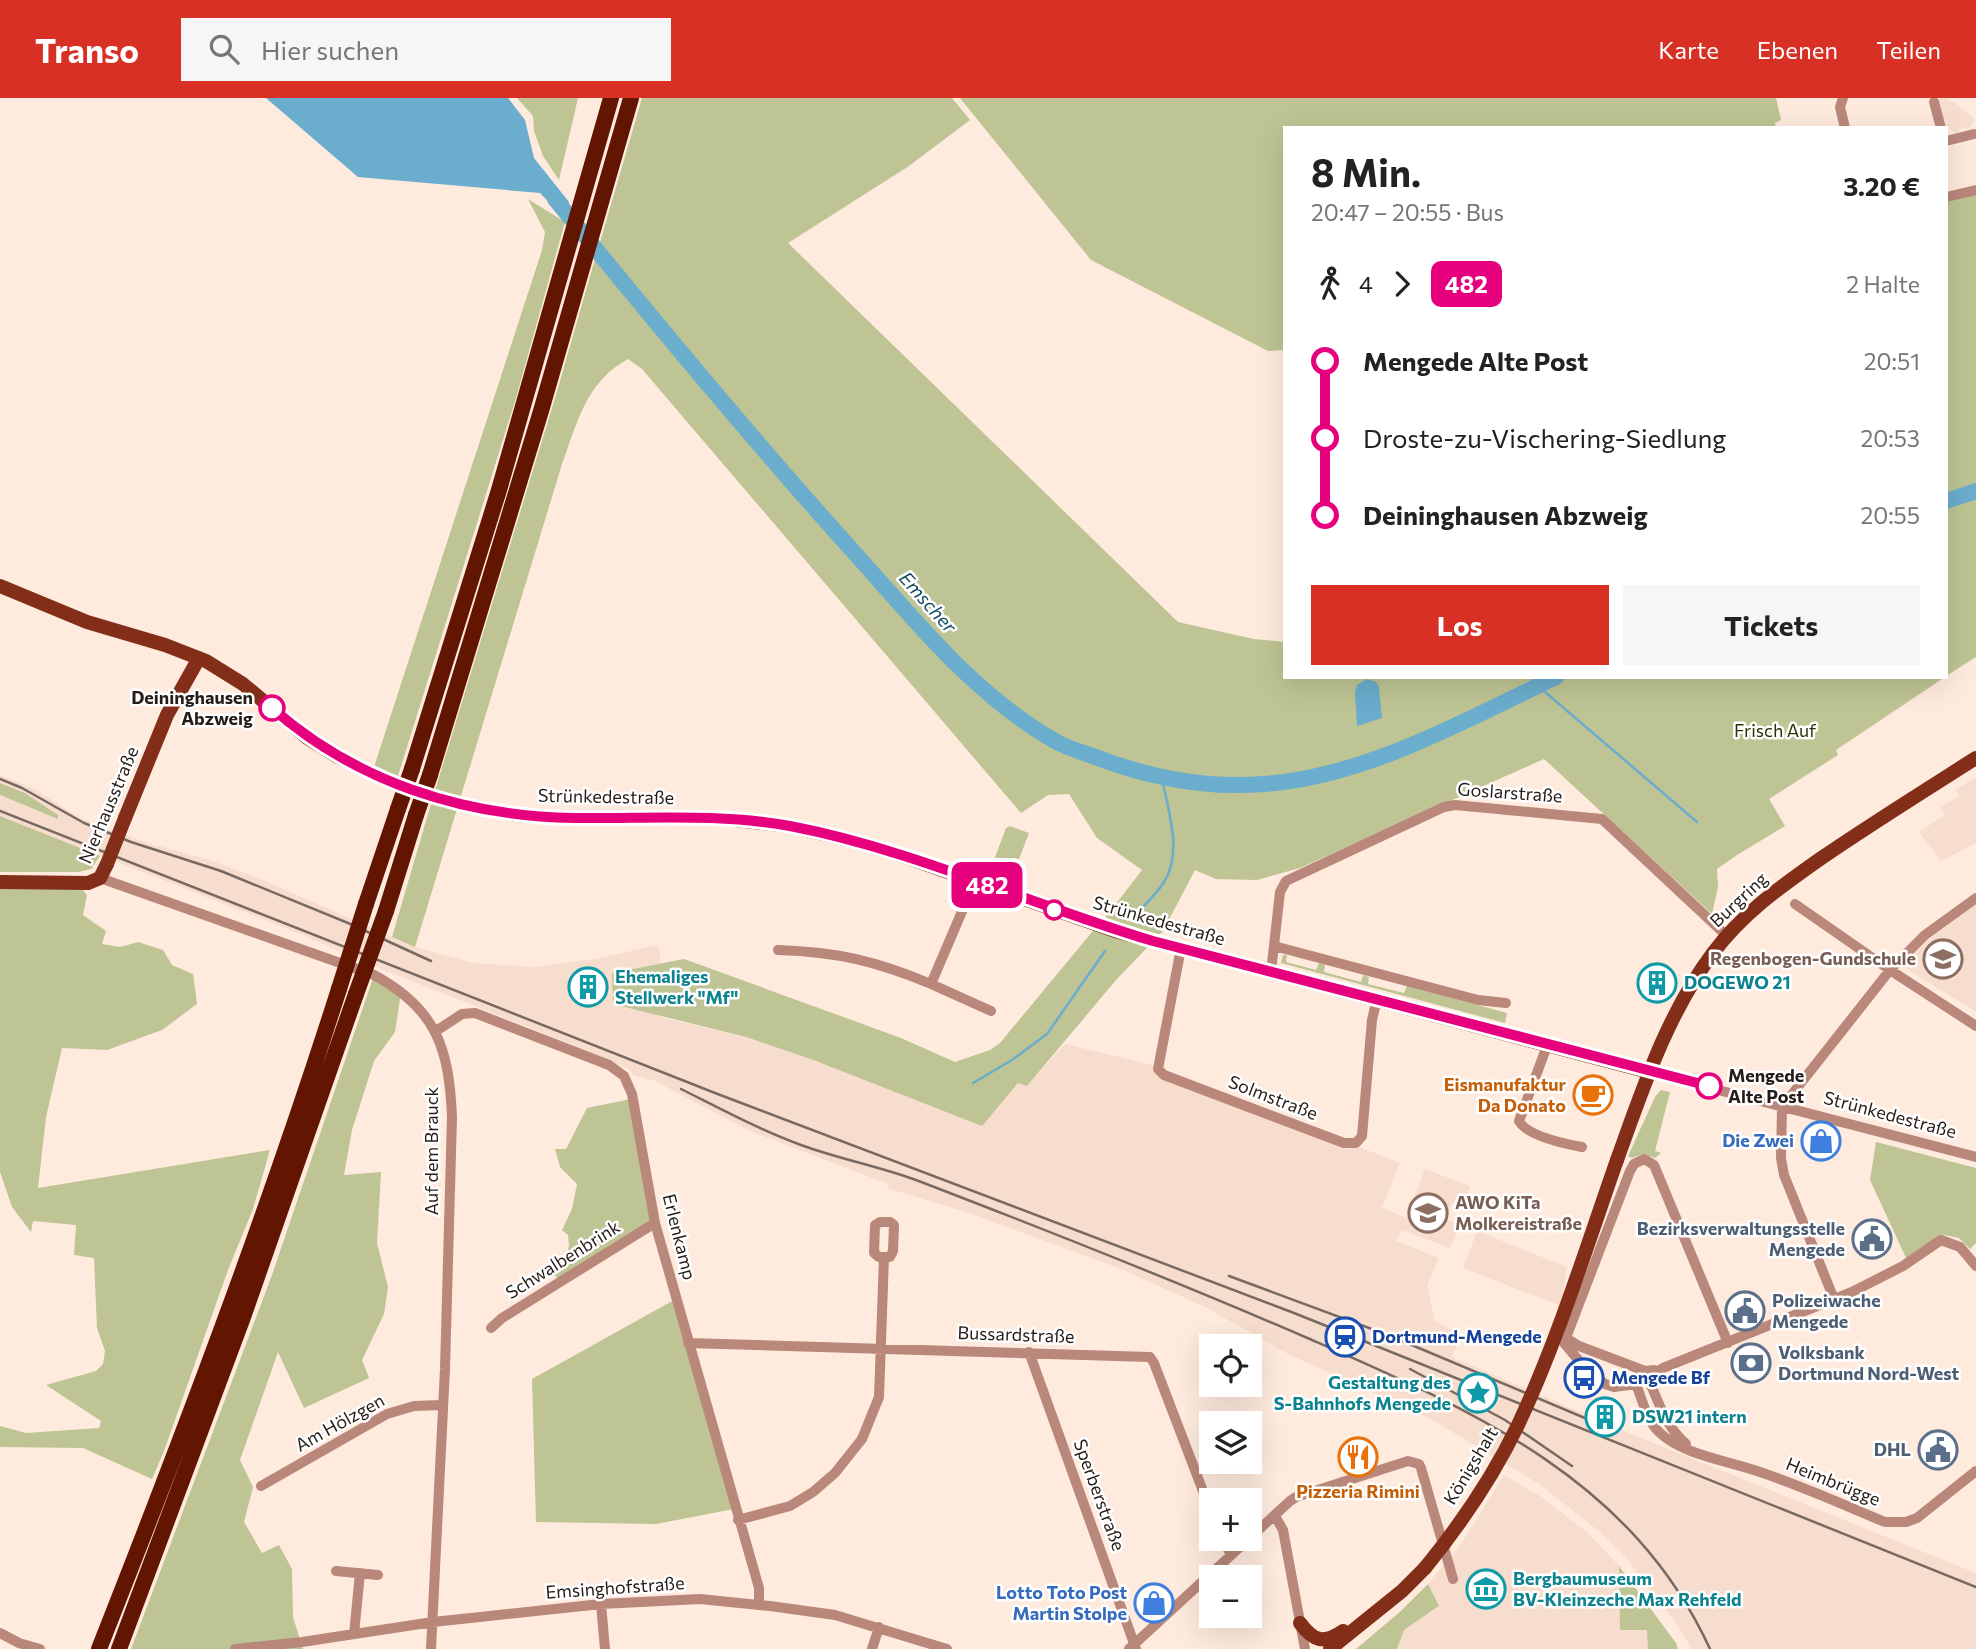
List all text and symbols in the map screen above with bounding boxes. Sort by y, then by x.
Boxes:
search box [181,18,671,81]
text: Transo [35,29,139,70]
icon: search [205,30,243,68]
text: Hier suchen [261,34,399,65]
text: Karte [1658,35,1719,64]
text: Ebenen [1757,35,1838,64]
text: Teilen [1876,35,1941,64]
text: 8 Min. [1311,148,1421,195]
text: 3.20 € [1843,170,1920,201]
text: 20:47 – 20:55 · Bus [1311,198,1504,226]
icon: walk [1311,265,1349,303]
icon: forward [1383,265,1421,303]
text: 482 [1445,269,1488,298]
text: 4 [1359,270,1373,298]
text: 2 Halte [1846,270,1920,298]
text: Mengede Alte Post [1363,345,1588,376]
text: 20:51 [1864,347,1920,375]
text: Droste-zu-Vischering-Siedlung [1363,422,1726,453]
text: 20:53 [1861,424,1920,452]
text: Deininghausen Abzweig [1363,499,1648,530]
text: 20:55 [1860,501,1920,529]
water label: Emscher [895,566,963,638]
button: Los [1311,585,1609,665]
button: Tickets [1623,585,1920,665]
place label: Deininghausen Abzweig [131,686,253,729]
marker: Deininghausen Abzweig [259,695,285,721]
park label: Frisch Auf [1734,719,1817,741]
street label: Nierhausstraße [73,743,143,867]
street label: Goslarstraße [1457,777,1563,807]
street label: Strünkedestraße [538,784,674,808]
line badge: 482 [947,862,1027,908]
street label: Burgring [1705,867,1772,931]
text: 482 [965,870,1009,899]
street label: Strünkedestraße [1091,891,1228,949]
unlabelled marker [1044,900,1064,920]
school or university icon: Regenbogen-Gundschule [1922,938,1964,980]
place label: Regenbogen-Gundschule [1710,947,1916,969]
building icon: DOGEWO 21 [1636,962,1678,1004]
place label: Ehemaliges Stellwerk "Mf" [615,965,738,1008]
building icon: Ehemaliges Stellwerk "Mf" [567,966,609,1008]
place label: DOGEWO 21 [1684,971,1791,993]
place label: Mengede Alte Post [1728,1064,1805,1107]
street label: Solmstraße [1226,1070,1321,1124]
place label: Eismanufaktur Da Donato [1444,1073,1567,1116]
marker: Mengede Alte Post [1696,1073,1722,1099]
cafe icon: Eismanufaktur Da Donato [1572,1074,1614,1116]
street label: Auf dem Brauck [420,1086,442,1215]
street label: Strünkedestraße [1822,1086,1959,1142]
shop icon: Die Zwei [1800,1120,1842,1162]
place label: Die Zwei [1722,1129,1794,1151]
place label: AWO KiTa Molkereistraße [1455,1191,1582,1234]
street label: Erlenkamp [659,1192,701,1282]
school or university icon: AWO KiTa Molkereistraße [1407,1192,1449,1234]
street label: Schwalbenbrink [501,1215,624,1303]
place label: Bezirksverwaltungsstelle Mengede [1637,1217,1845,1260]
public building icon: Bezirksverwaltungsstelle Mengede [1851,1218,1893,1260]
place label: Polizeiwache Mengede [1772,1289,1881,1332]
public building icon: Polizeiwache Mengede [1724,1290,1766,1332]
station icon: Dortmund-Mengede [1324,1316,1366,1358]
street label: Bussardstraße [957,1321,1075,1347]
place label: Dortmund-Mengede [1372,1325,1542,1347]
map controls [1199,1334,1262,1628]
button: locate [1199,1334,1262,1397]
place label: Volksbank Dortmund Nord-West [1778,1341,1960,1384]
bank icon: Volksbank Dortmund Nord-West [1730,1342,1772,1384]
bus stop icon: Mengede Bf [1563,1357,1605,1399]
place label: Mengede Bf [1611,1366,1711,1388]
place label: Gestaltung des S-Bahnhofs Mengede [1274,1371,1451,1414]
place icon: Gestaltung des S-Bahnhofs Mengede [1457,1372,1499,1414]
street label: Am Hölzgen [291,1389,388,1456]
building icon: DSW21 intern [1584,1396,1626,1438]
place label: DSW21 intern [1632,1405,1747,1427]
button: layers [1199,1411,1262,1474]
street label: Königshalt [1438,1423,1502,1508]
public building icon: DHL [1917,1429,1959,1471]
street label: Sperberstraße [1070,1436,1130,1554]
restaurant icon: Pizzeria Rimini [1337,1436,1379,1478]
place label: DHL [1874,1438,1911,1460]
street label: Heimbrügge [1783,1452,1884,1510]
place label: Pizzeria Rimini [1296,1480,1420,1502]
button: + [1199,1488,1262,1551]
button: − [1199,1565,1262,1628]
place label: Bergbaumuseum BV-Kleinzeche Max Rehfeld [1513,1567,1742,1610]
museum icon: Bergbaumuseum BV-Kleinzeche Max Rehfeld [1465,1568,1507,1610]
street label: Emsinghofstraße [545,1571,685,1603]
place label: Lotto Toto Post Martin Stolpe [996,1581,1127,1624]
shop icon: Lotto Toto Post Martin Stolpe [1133,1582,1175,1624]

